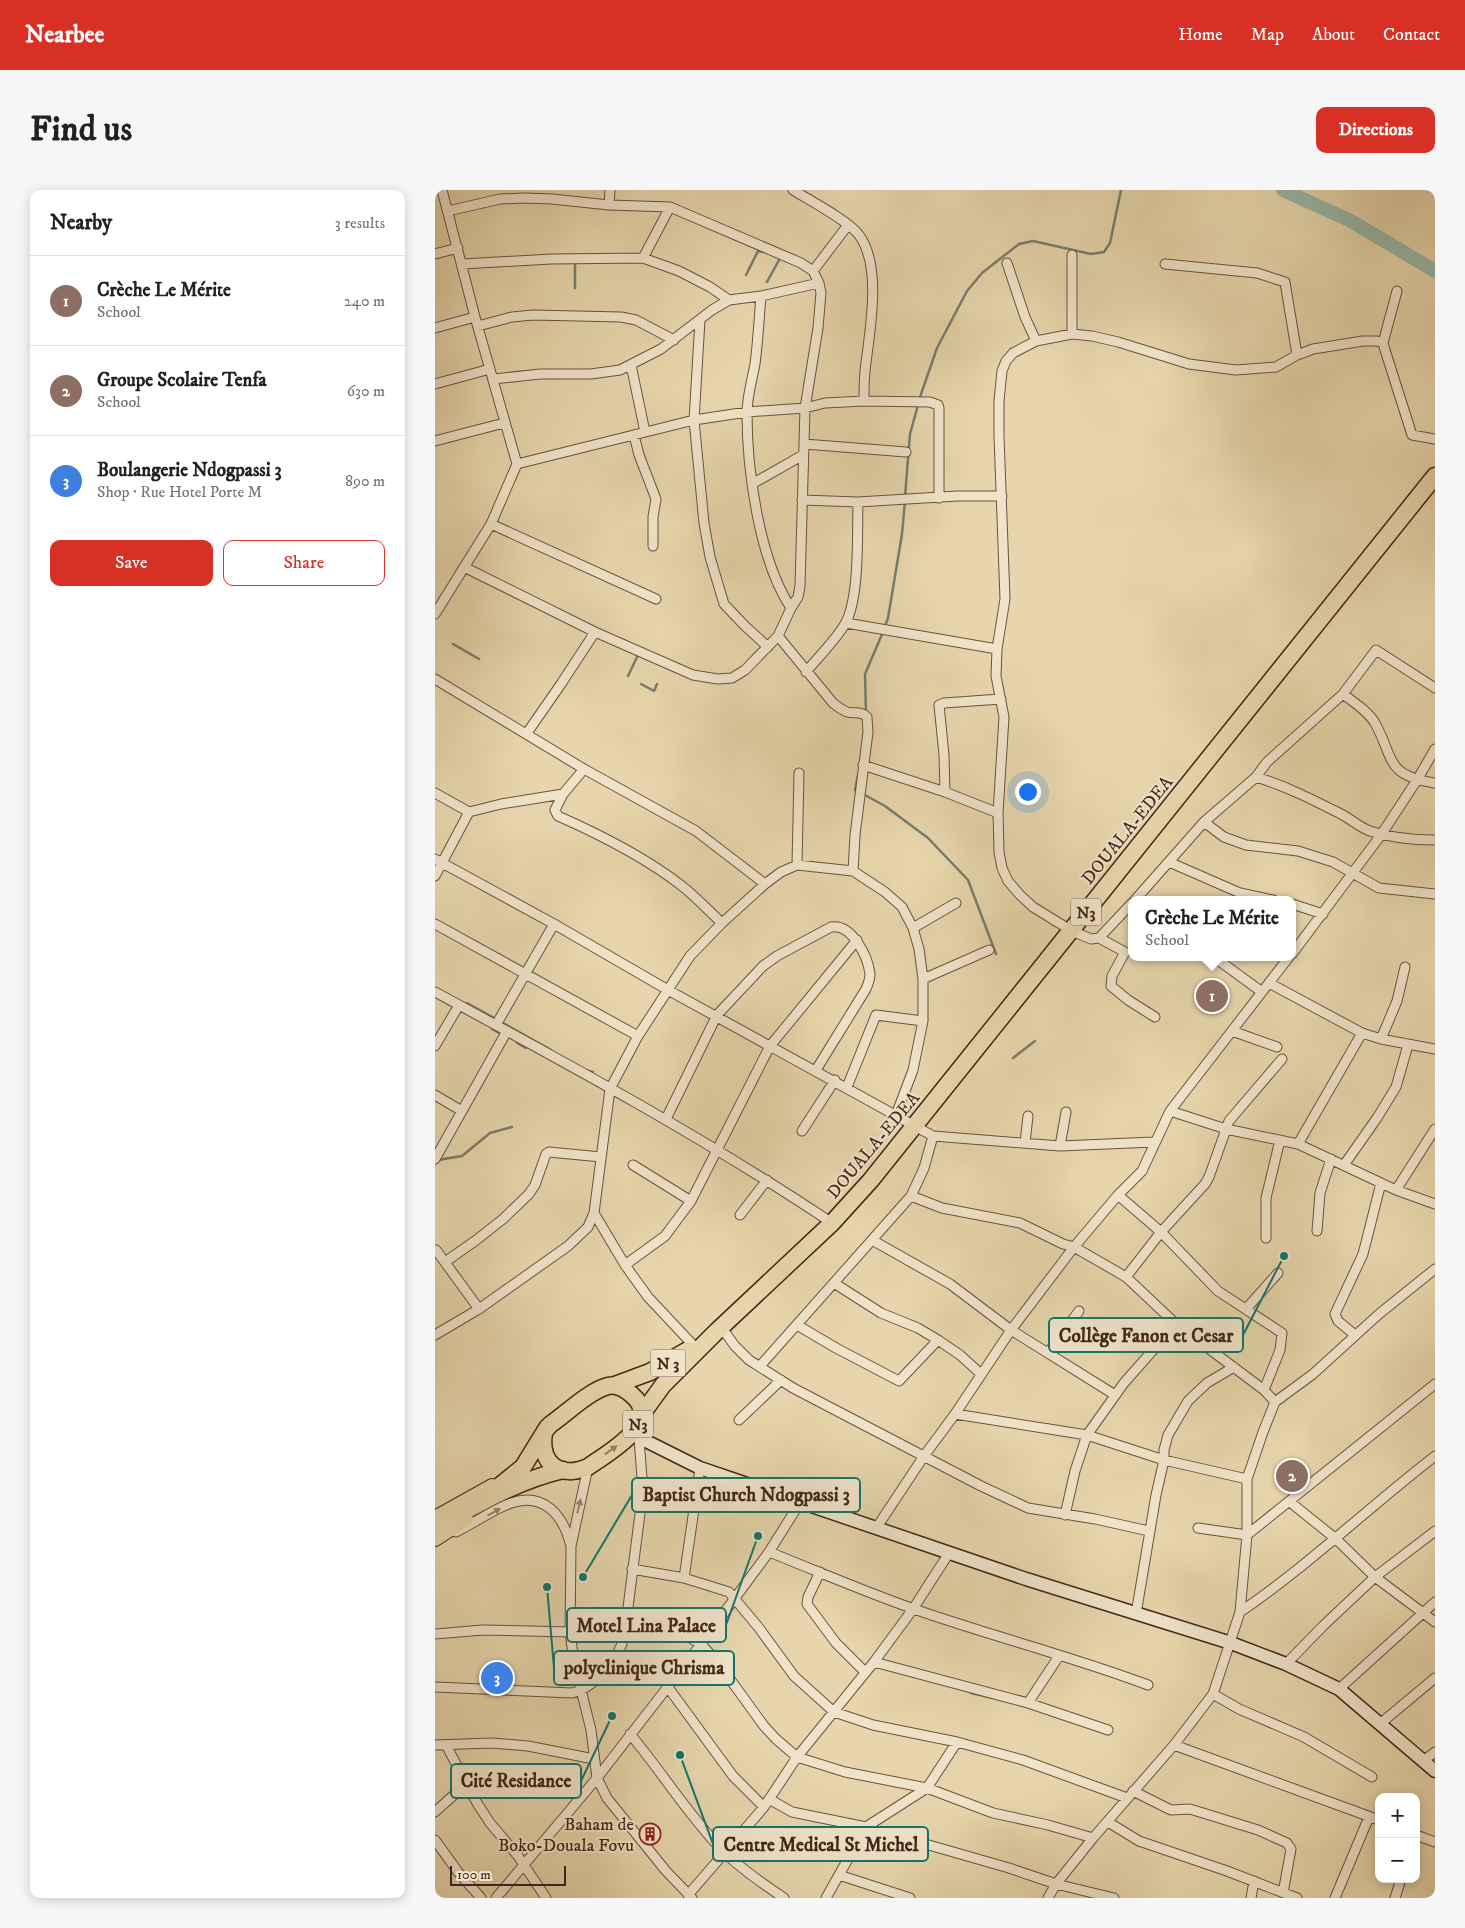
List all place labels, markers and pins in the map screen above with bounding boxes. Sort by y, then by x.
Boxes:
pin: 1 [1196,977,1228,1015]
callout: Collège Fanon et Cesar [1049,1318,1243,1352]
pin: 2 [1276,1457,1308,1495]
callout: Baptist Church Ndogpassi 3 [632,1478,860,1512]
callout: Motel Lina Palace [567,1608,726,1642]
callout: polyclinique Chrisma [554,1651,734,1685]
pin: 3 [481,1659,513,1697]
callout: Cité Residance [451,1764,581,1798]
place label: Baham de Boko-Douala Fovu [498,1814,634,1857]
building icon: Baham de Boko-Douala Fovu [638,1822,662,1846]
callout: Centre Medical St Michel [713,1827,928,1861]

